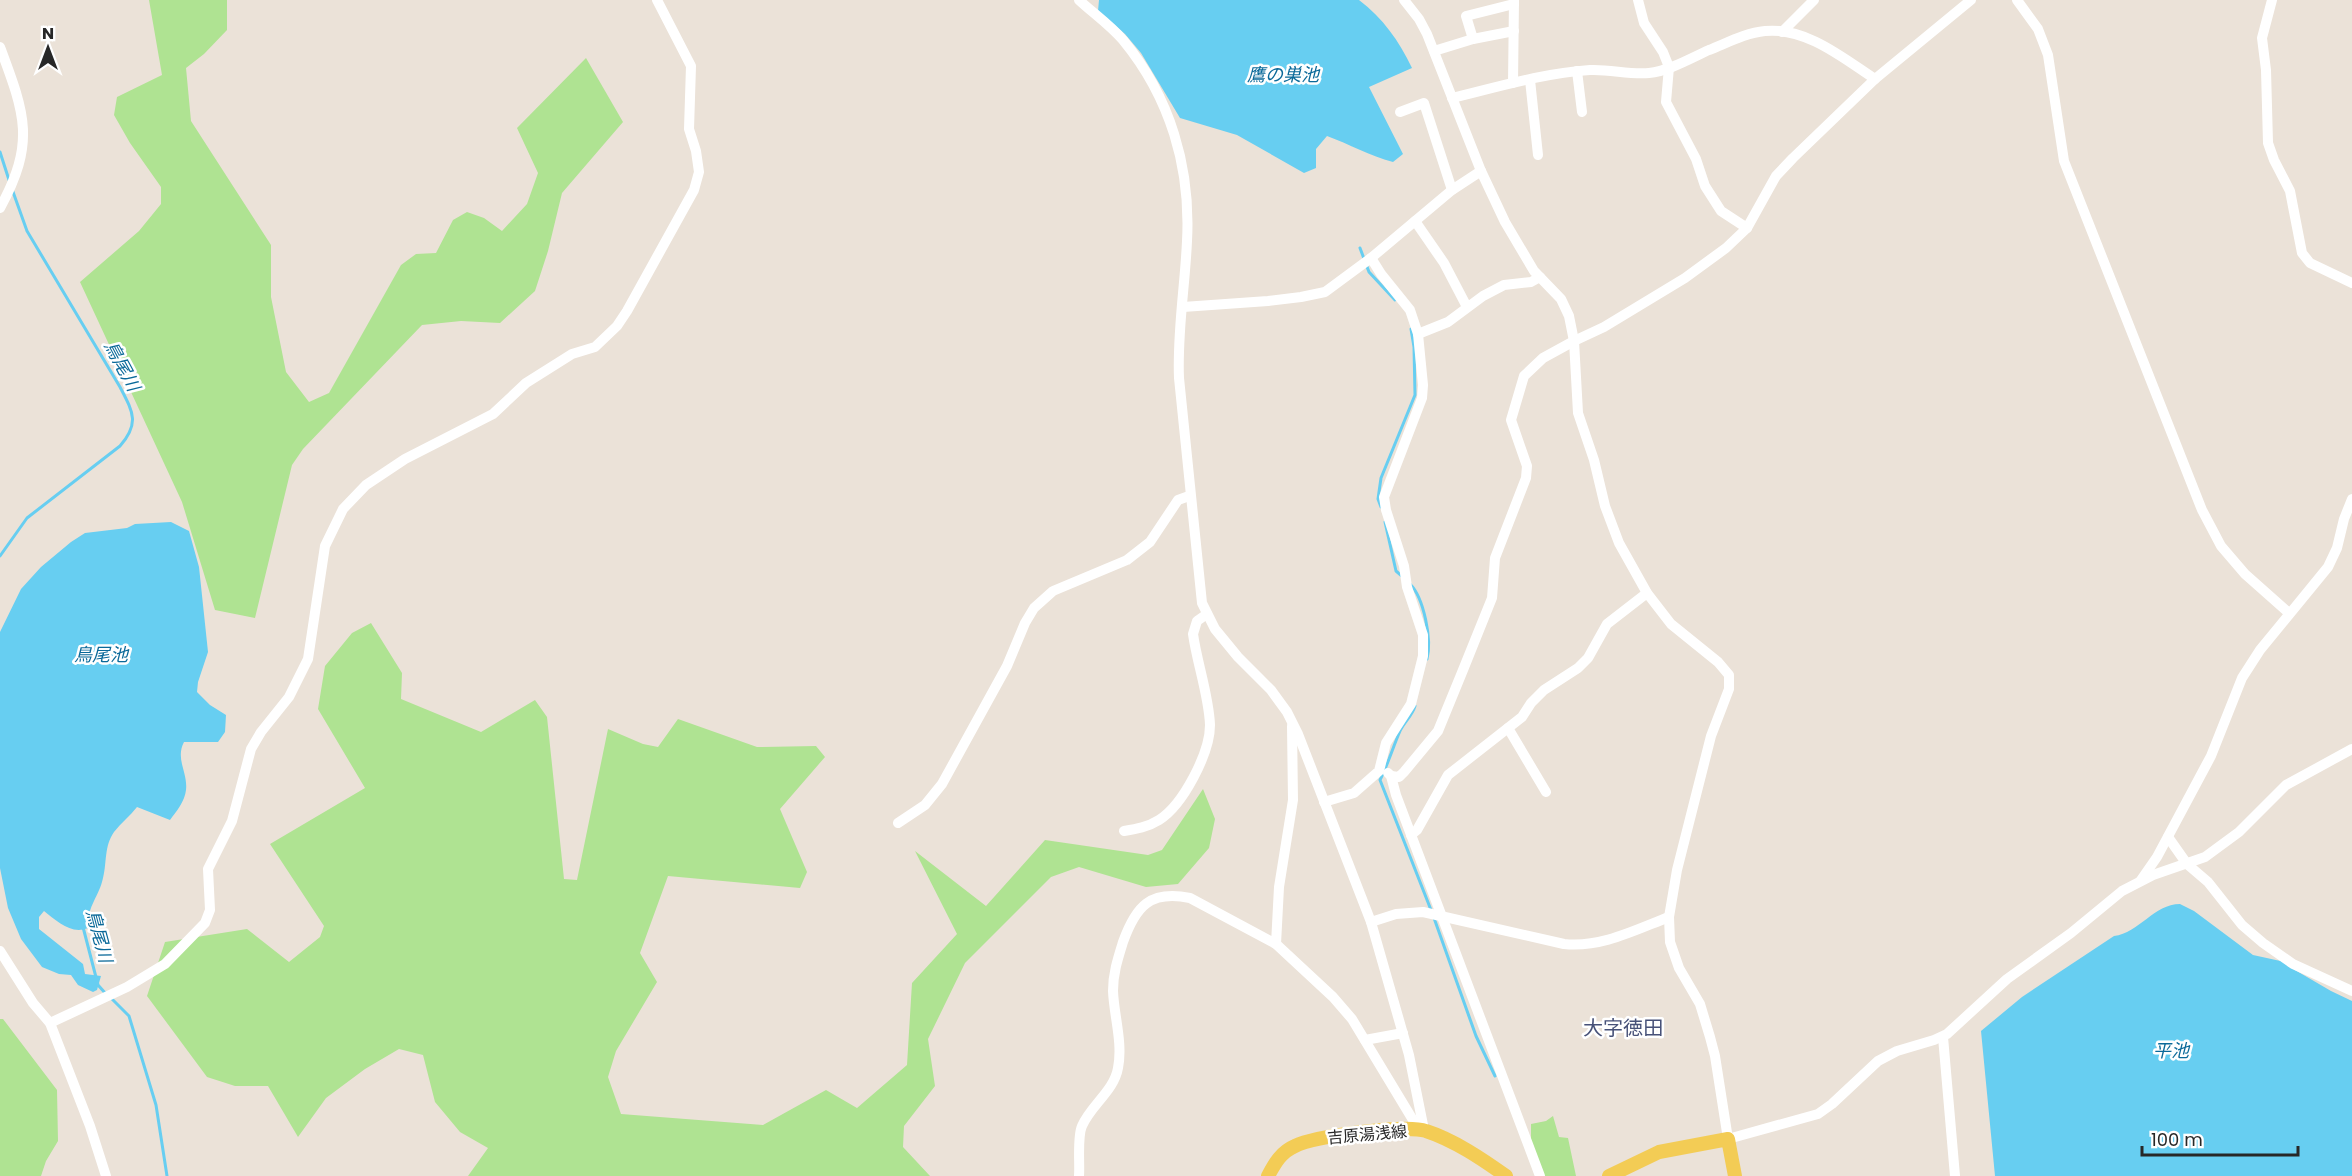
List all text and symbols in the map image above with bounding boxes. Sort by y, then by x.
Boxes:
north arrow [18,18,78,78]
text: N [42,22,54,45]
water label: 鷹の巣池 [1247,62,1321,87]
water label: 鳥尾川 [99,336,147,397]
water label: 鳥尾池 [74,642,130,667]
water label: 鳥尾川 [80,907,119,967]
district label: 大字徳田 [1583,1014,1663,1042]
water label: 平池 [2153,1038,2191,1063]
scale bar [2142,1119,2298,1157]
street label: 吉原湯浅線 [1326,1120,1408,1149]
text: 100 m [2151,1127,2203,1152]

